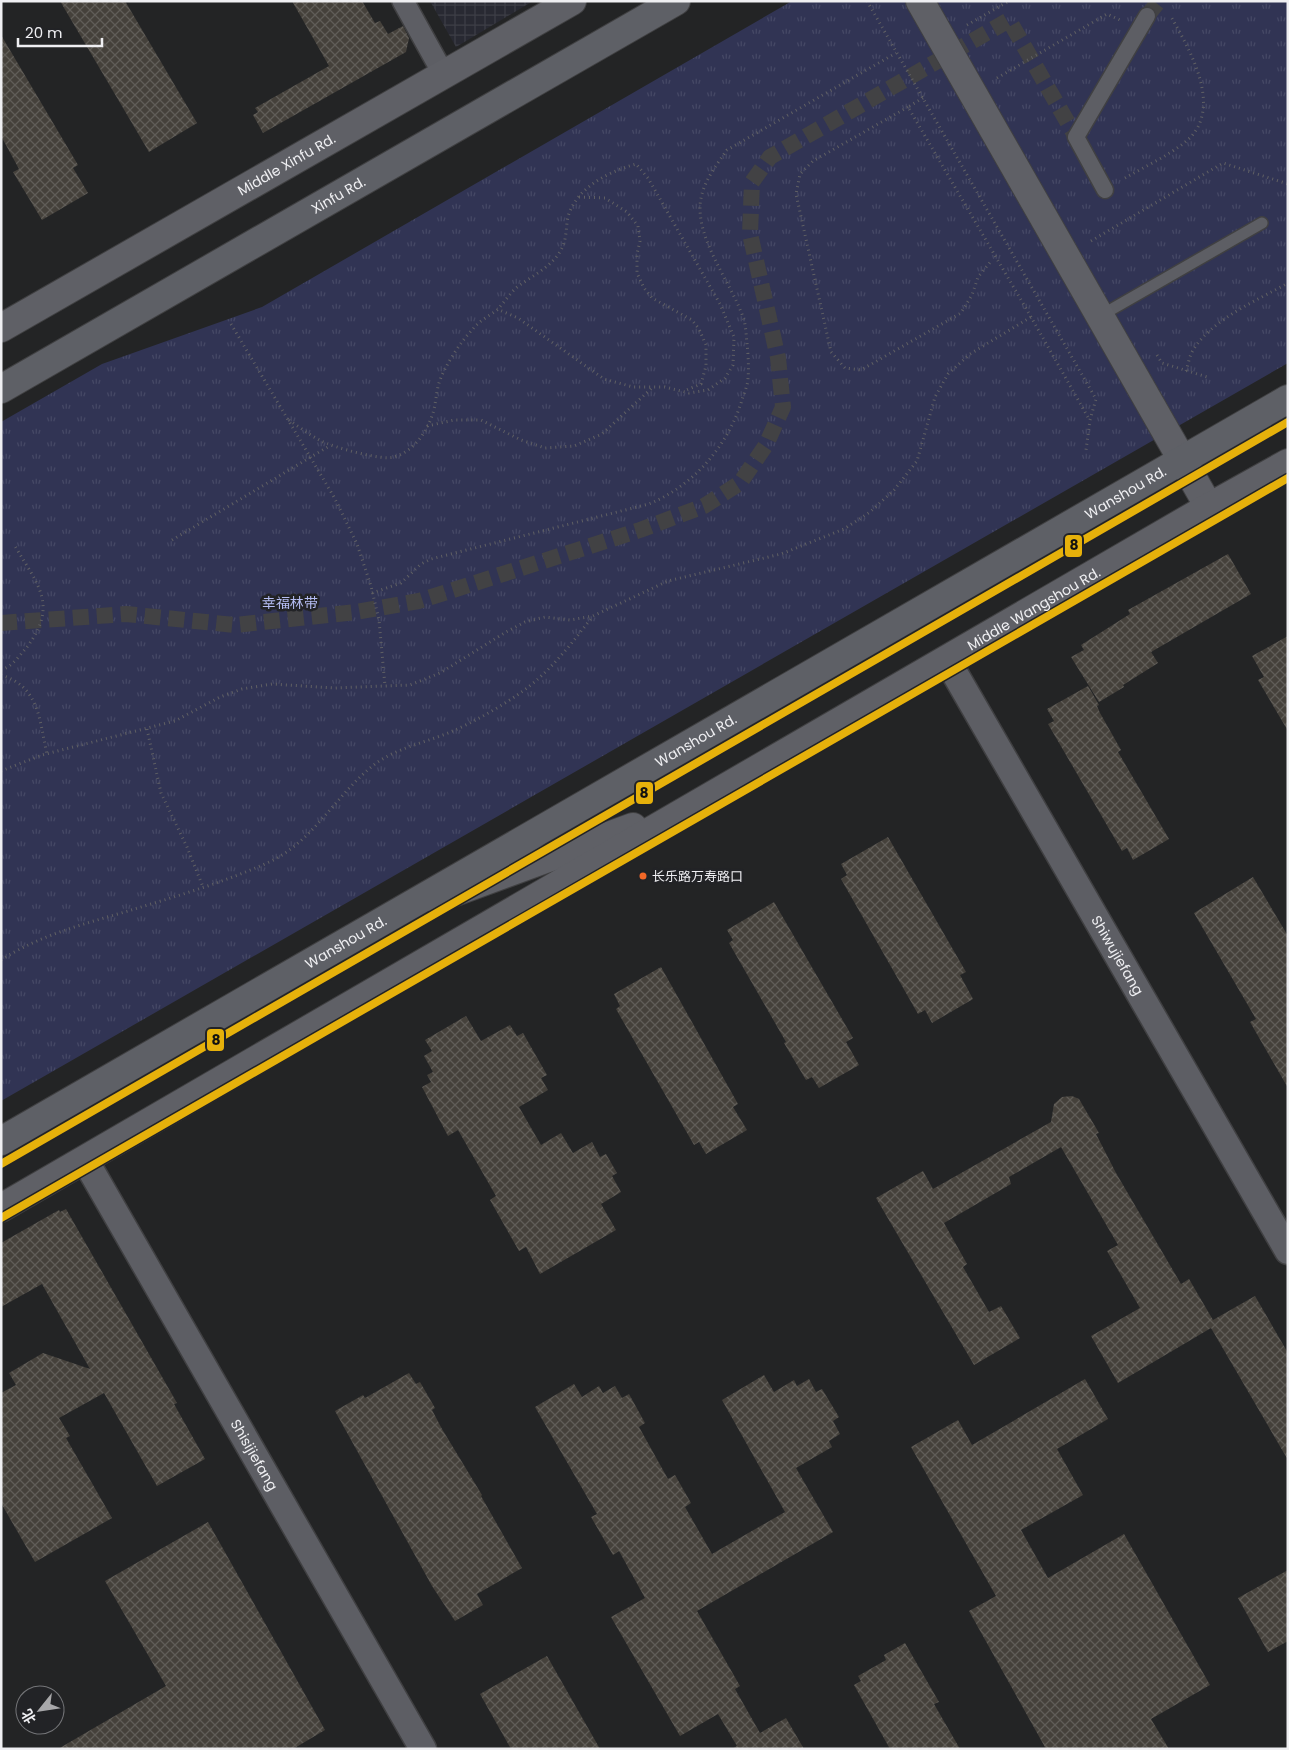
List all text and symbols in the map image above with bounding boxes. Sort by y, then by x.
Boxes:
scale bar [18,15,101,47]
text: 20 m [25,22,63,43]
street label: Middle Xinfu Rd. [235,130,339,200]
street label: Xinfu Rd. [308,173,368,217]
street label: Wanshou Rd. [1081,461,1170,524]
line badge: 8 [1064,534,1083,558]
text: 8 [1069,535,1079,555]
street label: Middle Wangshou Rd. [963,562,1104,655]
park label: 幸福林带 [262,593,318,613]
street label: Wanshou Rd. [651,709,740,772]
line badge: 8 [635,781,654,805]
text: 8 [639,783,649,803]
place label: 长乐路万寿路口 [652,867,743,886]
marker: 长乐路万寿路口 [638,871,648,881]
street label: Wanshou Rd. [301,911,390,974]
street label: Shiwujiefang [1086,912,1148,999]
line badge: 8 [206,1028,225,1052]
text: 8 [211,1030,221,1050]
street label: Shisijiefang [226,1415,283,1494]
north arrow [15,1685,65,1735]
text: 北 [17,1705,41,1728]

